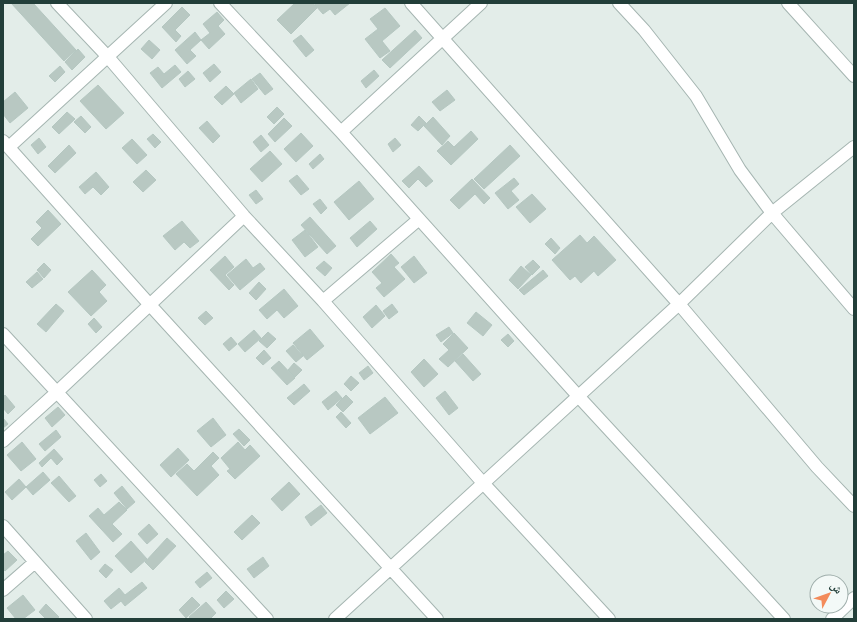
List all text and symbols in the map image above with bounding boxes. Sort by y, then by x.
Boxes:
north arrow [809,574,849,614]
text: ش [827,579,845,597]

